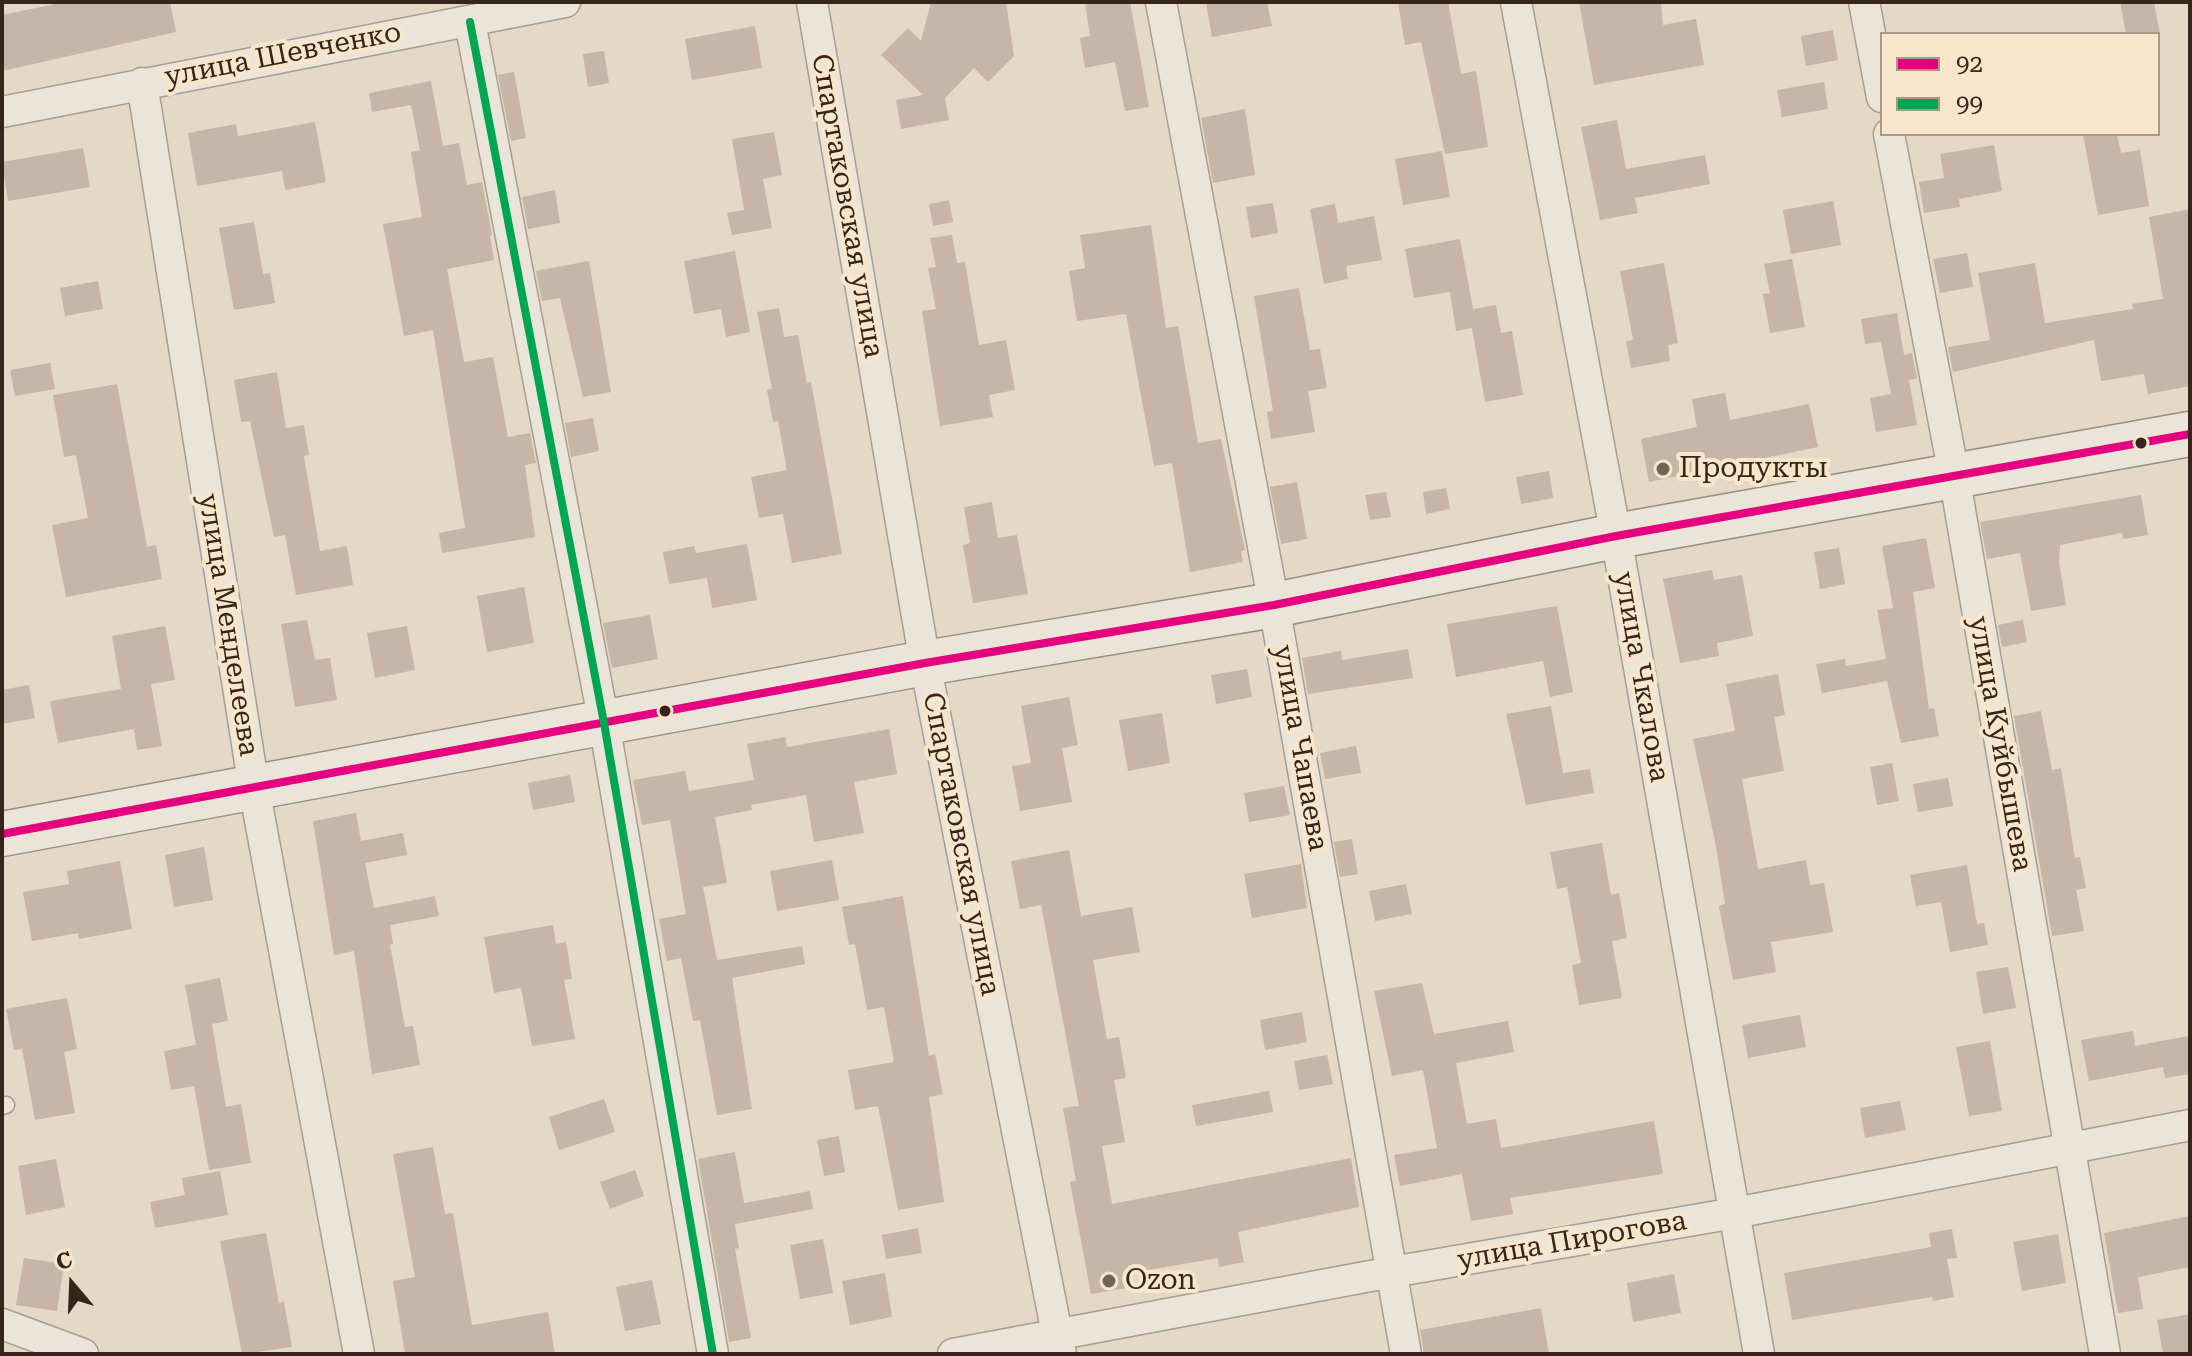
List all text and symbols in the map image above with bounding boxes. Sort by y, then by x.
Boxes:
street label: улица Шевченко [162,16,404,94]
legend [1880,32,2160,136]
text: 92 [1956,50,1983,78]
street label: Спартаковская улица [804,51,890,361]
text: 99 [1956,90,1983,118]
unlabelled marker [2133,435,2149,451]
place label: Продукты [1679,452,1828,486]
marker: Продукты [1654,460,1672,478]
street label: улица Менделеева [191,491,265,759]
street label: улица Чкалова [1606,569,1676,785]
street label: улица Куйбышева [1961,614,2039,874]
street label: улица Чапаева [1265,642,1335,854]
street label: Спартаковская улица [915,690,1007,998]
unlabelled marker [657,703,673,719]
street label: улица Пирогова [1455,1204,1689,1278]
north arrow [32,1244,112,1324]
text: С [53,1247,75,1275]
place label: Ozon [1125,1264,1196,1298]
marker: Ozon [1100,1272,1118,1290]

